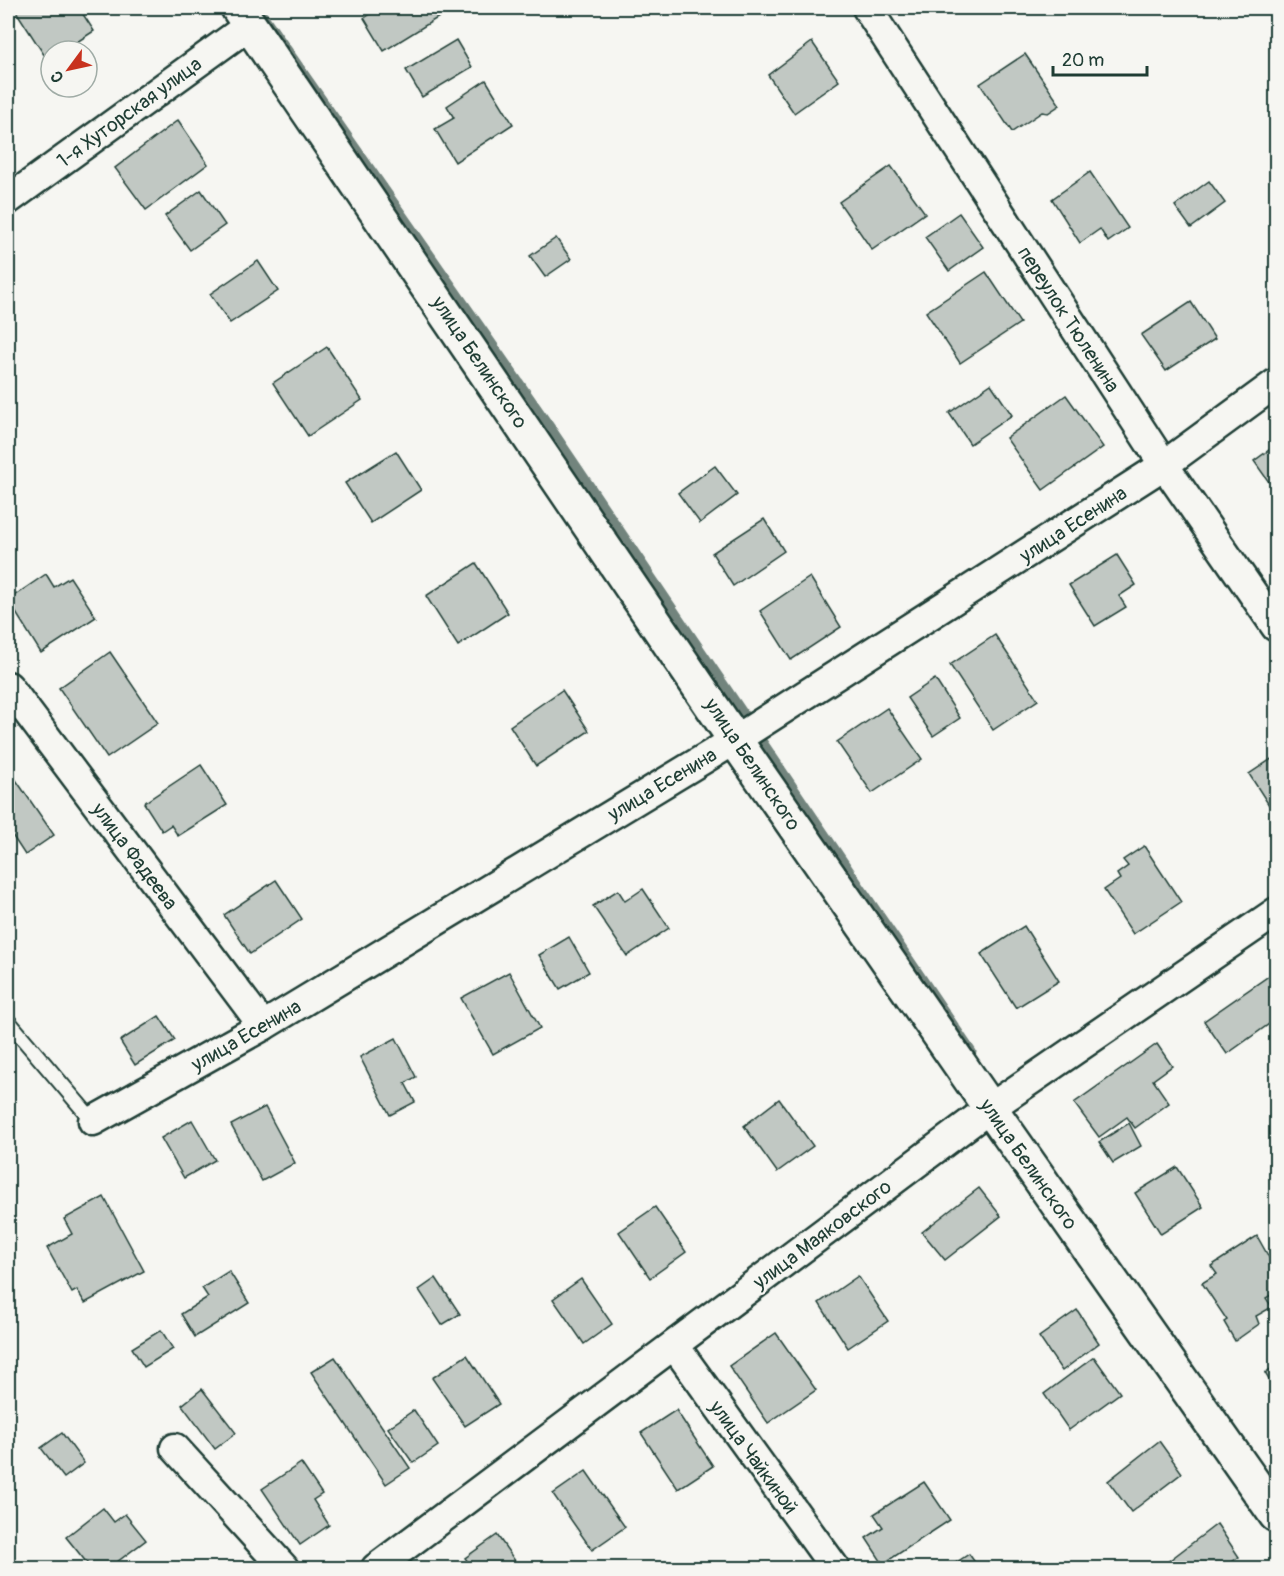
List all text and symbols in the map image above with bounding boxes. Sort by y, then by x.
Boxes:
north arrow [39,39,99,99]
scale bar [1053,39,1148,77]
text: 20 m [1062,49,1104,72]
street label: 1-я Хуторская улица [52,51,207,173]
text: С [46,67,68,86]
street label: переулок Тюленина [1012,242,1125,397]
street label: улица Белинского [426,291,533,433]
street label: улица Есенина [1014,481,1132,569]
street label: улица Белинского [699,693,806,835]
street label: улица Есенина [602,742,721,827]
street label: улица Фадеева [86,797,183,915]
street label: улица Есенина [186,994,306,1077]
street label: улица Белинского [974,1093,1083,1235]
street label: улица Маяковского [747,1174,897,1295]
street label: улица Чайкиной [703,1395,803,1519]

